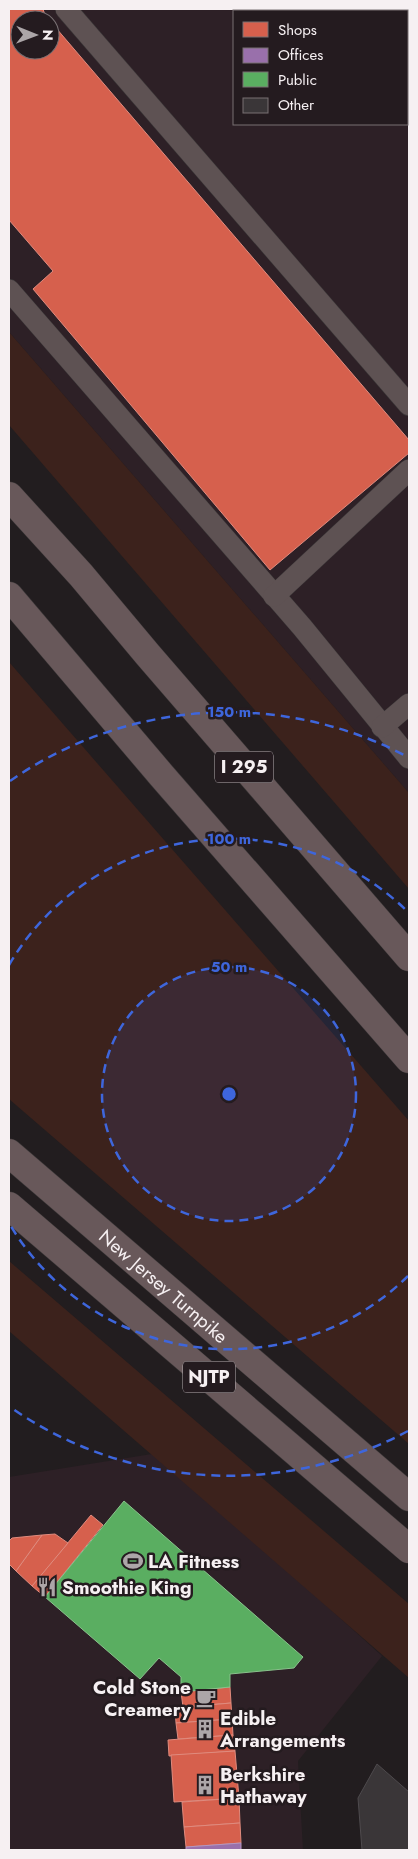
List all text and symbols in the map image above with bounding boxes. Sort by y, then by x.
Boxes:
north arrow [10,10,60,60]
legend [233,10,408,125]
text: Shops [278,19,317,41]
text: N [38,29,58,41]
text: Offices [278,44,323,66]
text: Public [278,69,317,91]
text: Other [278,94,315,116]
text: 150 m [207,701,251,723]
road number: I 295 [215,752,273,782]
text: 100 m [207,828,251,850]
text: 50 m [211,956,247,978]
centre of rings [220,1085,238,1103]
street label: New Jersey Turnpike [93,1223,234,1350]
road number: NJTP [183,1361,235,1392]
place label: LA Fitness [148,1548,240,1575]
sports icon: LA Fitness [122,1550,144,1572]
place label: Smoothie King [62,1574,192,1601]
restaurant icon: Smoothie King [36,1576,58,1598]
place label: Cold Stone Creamery [93,1674,192,1723]
cafe icon: Cold Stone Creamery [195,1687,217,1709]
place label: Edible Arrangements [219,1705,346,1754]
building icon: Edible Arrangements [194,1718,216,1740]
place label: Berkshire Hathaway [220,1761,308,1810]
building icon: Berkshire Hathaway [194,1774,216,1796]

